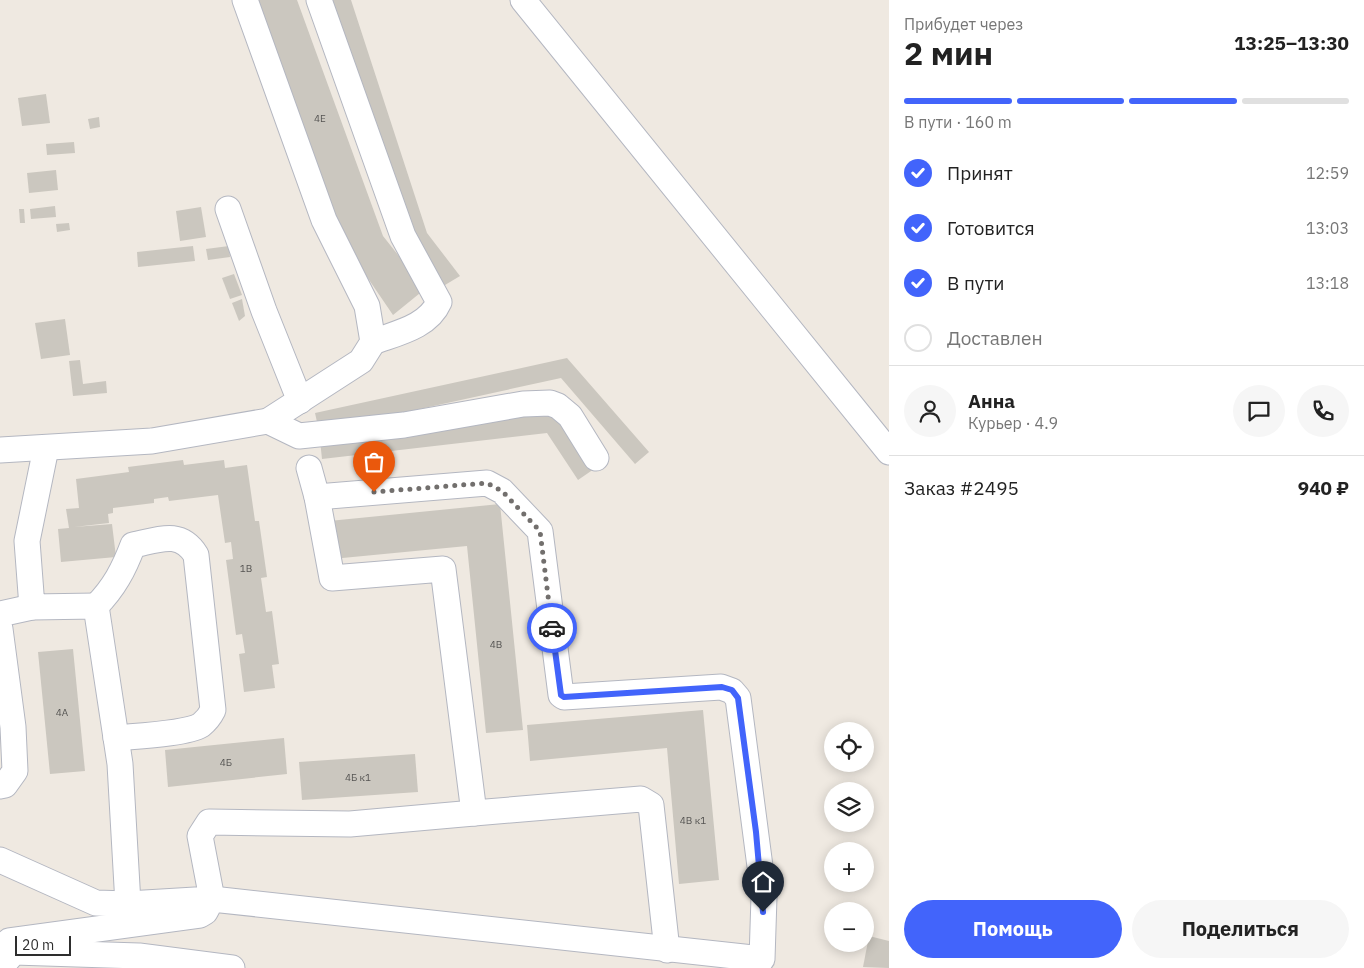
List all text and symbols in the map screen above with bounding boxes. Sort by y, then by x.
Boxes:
text: Прибудет через [904,14,1023,34]
text: 13:25–13:30 [1234,31,1349,55]
text: 2 мин [904,32,993,74]
house number: 4Е [314,112,326,125]
text: В пути · 160 m [904,112,1012,132]
icon: check [904,159,932,187]
text: Принят [947,161,1013,185]
text: 12:59 [1306,163,1349,183]
icon: check [904,214,932,242]
text: Готовится [947,216,1035,240]
text: 13:03 [1306,218,1349,238]
icon: check [904,269,932,297]
text: В пути [947,271,1005,295]
text: 13:18 [1306,273,1349,293]
text: Доставлен [947,326,1043,350]
button: person [904,385,956,437]
button: chat [1233,385,1285,437]
button: phone [1297,385,1349,437]
text: Анна [968,389,1015,413]
text: Курьер · 4.9 [968,413,1058,433]
pin [353,441,395,492]
icon: bag [360,448,388,476]
text: Заказ #2495 [904,476,1019,500]
text: 940 ₽ [1298,476,1349,500]
house number: 1В [240,562,252,575]
courier [527,603,577,653]
icon: car [538,614,566,642]
house number: 4В [490,638,502,651]
house number: 4А [56,706,69,719]
map controls [824,722,874,952]
button: locate [824,722,874,772]
house number: 4Б [220,756,232,769]
house number: 4Б к1 [345,771,371,784]
button: layers [824,782,874,832]
house number: 4В к1 [680,814,706,827]
button: + [824,842,874,892]
pin [742,861,784,912]
icon: home [749,868,777,896]
button: Помощь [904,900,1122,958]
button: Поделиться [1132,900,1349,958]
button: − [824,902,874,952]
scale bar [15,933,71,956]
text: 20 m [22,936,54,954]

